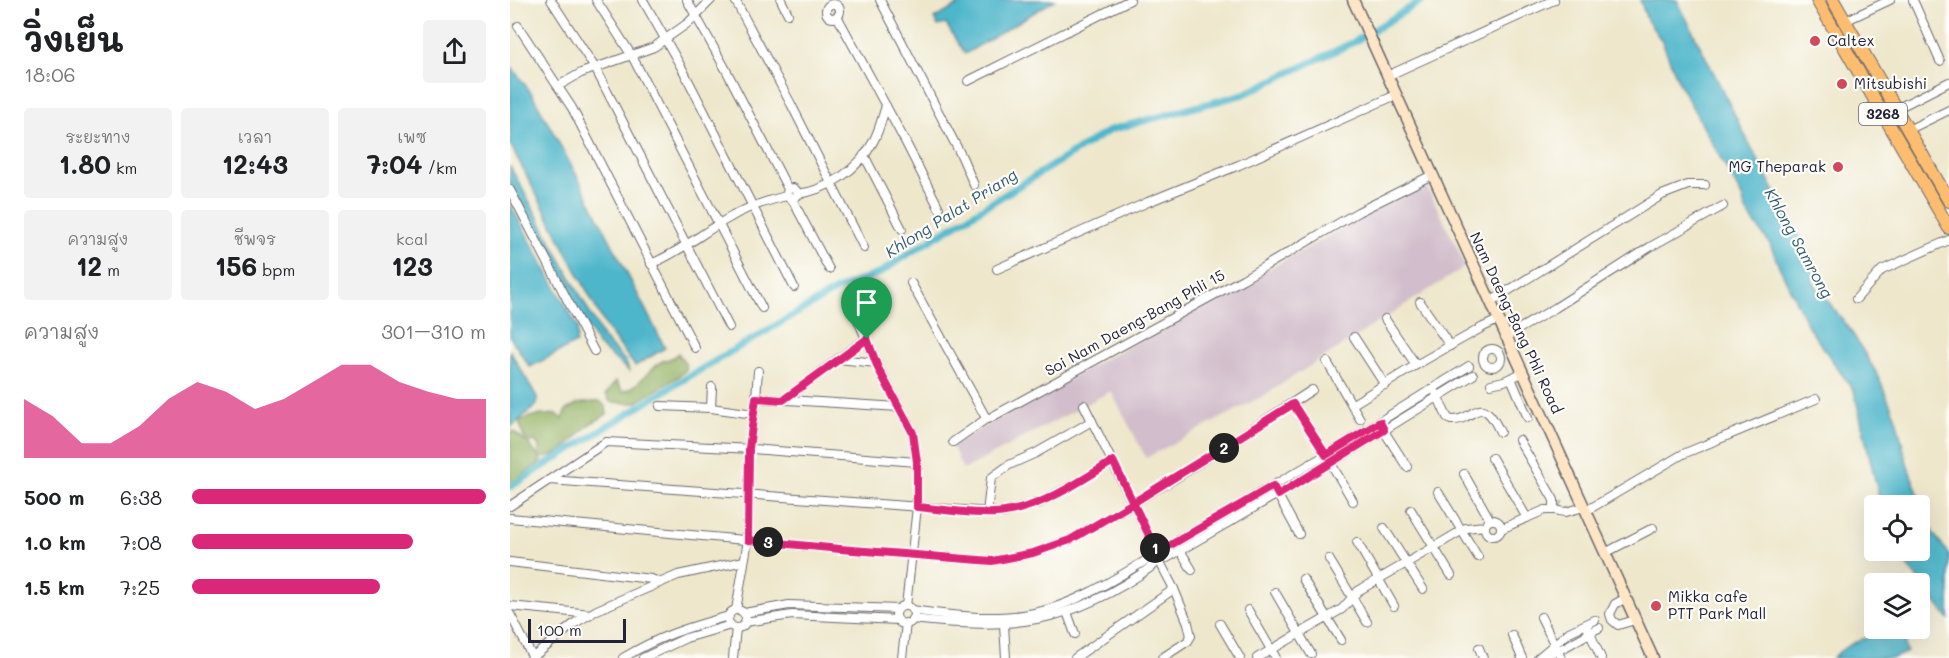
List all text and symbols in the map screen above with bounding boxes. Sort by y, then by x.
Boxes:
text: วิ่งเย็น [24,17,123,60]
button: share [423,20,486,83]
place label: Caltex [1827,30,1875,50]
marker: Caltex [1808,34,1822,48]
text: 18:06 [24,61,76,87]
place label: Mitsubishi [1854,73,1927,93]
marker: Mitsubishi [1835,77,1849,91]
road number: 3268 [1859,103,1907,125]
text: ระยะทาง [66,126,130,147]
text: เวลา [238,126,272,147]
text: เพซ [398,126,426,147]
text: 1.80 [59,147,111,181]
text: 12:43 [222,147,288,181]
text: 7:04 [367,147,423,181]
place label: MG Theparak [1729,156,1826,176]
text: km [111,157,137,178]
text: /km [423,157,457,178]
marker: MG Theparak [1831,160,1845,174]
water label: Khlong Palat Priang [881,163,1021,262]
water label: Khlong Samrong [1760,184,1838,302]
text: ความสูง [68,228,128,249]
text: ชีพจร [234,228,276,249]
text: kcal [396,228,428,249]
street label: Nam Daeng-Bang Phli Road [1466,229,1568,417]
text: 12 [76,249,102,283]
text: 156 [215,249,257,283]
text: 123 [391,249,433,283]
text: m [102,259,120,280]
text: bpm [257,259,295,280]
street label: Soi Nam Daeng-Bang Phli 15 [1041,264,1228,380]
pin [841,277,892,339]
icon: arrive [850,286,883,319]
text: ความสูง [24,318,99,344]
text: 301–310 m [381,318,486,344]
pin: 2 [1209,433,1239,463]
text: 2 [1220,437,1228,458]
text: 500 m [24,484,84,510]
text: 6:38 [120,484,162,510]
map controls [1864,495,1930,639]
button: locate [1864,495,1930,561]
pin: 3 [753,527,783,557]
text: 1.0 km [24,529,86,555]
text: 7:08 [120,529,162,555]
text: 3 [763,531,773,552]
pin: 1 [1140,533,1170,563]
text: 1 [1151,537,1159,558]
button: layers [1864,573,1930,639]
text: 1.5 km [24,574,85,600]
text: 7:25 [120,574,160,600]
place label: Mikka cafe PTT Park Mall [1668,586,1766,623]
marker: Mikka cafe PTT Park Mall [1649,599,1663,613]
scale bar [528,616,626,644]
text: 100 m [537,619,582,640]

